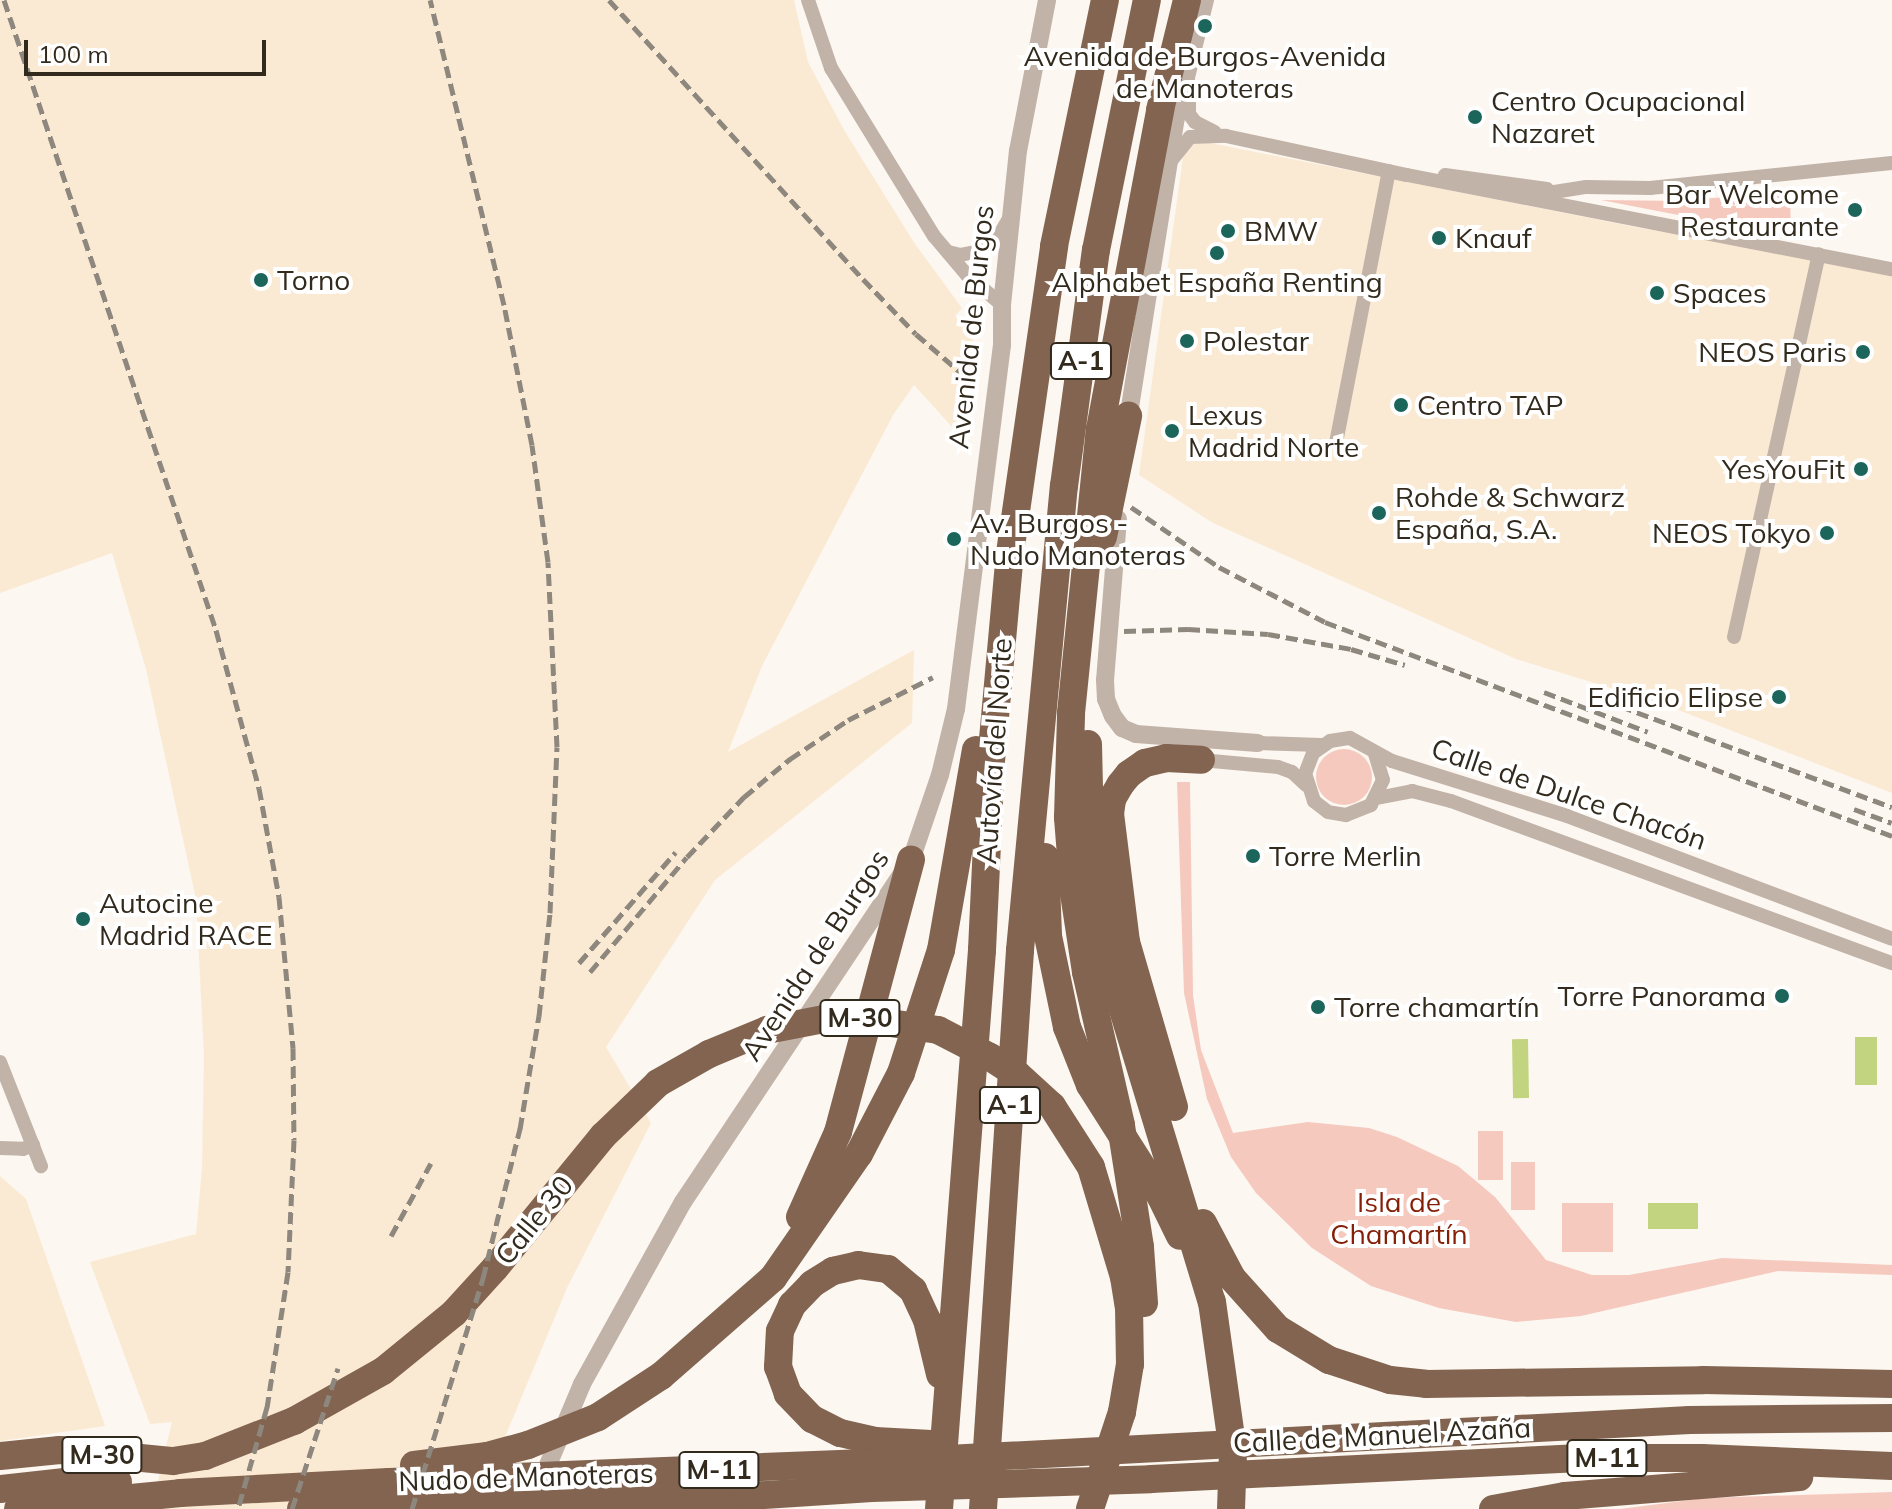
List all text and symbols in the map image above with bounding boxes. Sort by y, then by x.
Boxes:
marker: Avenida de Burgos-Avenida de Manoteras [1196,17,1214,35]
scale bar [28,24,270,74]
text: 100 m [38,39,109,69]
place label: Avenida de Burgos-Avenida de Manoteras [1024,39,1386,105]
place label: Centro Ocupacional Nazaret [1491,84,1746,150]
marker: Centro Ocupacional Nazaret [1466,108,1484,126]
place label: Bar Welcome Restaurante [1665,177,1839,243]
marker: Bar Welcome Restaurante [1846,201,1864,219]
street label: Avenida de Burgos [941,203,1001,451]
place label: BMW [1244,214,1318,248]
place label: Knauf [1455,221,1532,255]
marker: BMW [1219,222,1237,240]
marker: Knauf [1430,229,1448,247]
marker: Alphabet España Renting [1208,244,1226,262]
place label: Torno [277,263,350,297]
place label: Alphabet España Renting [1051,265,1383,299]
marker: Torno [252,271,270,289]
place label: Spaces [1673,276,1767,310]
marker: Spaces [1648,284,1666,302]
place label: Polestar [1203,324,1309,358]
marker: Polestar [1178,332,1196,350]
place label: NEOS Paris [1698,335,1847,369]
road number: A-1 [1049,339,1113,383]
marker: NEOS Paris [1854,343,1872,361]
place label: Centro TAP [1417,388,1563,422]
marker: Centro TAP [1392,396,1410,414]
place label: Lexus Madrid Norte [1188,398,1359,464]
marker: Lexus Madrid Norte [1163,422,1181,440]
place label: YesYouFit [1722,452,1845,486]
marker: YesYouFit [1852,460,1870,478]
place label: Rohde & Schwarz España, S.A. [1395,480,1625,546]
marker: Rohde & Schwarz España, S.A. [1370,504,1388,522]
place label: Av. Burgos - Nudo Manoteras [970,506,1186,572]
place label: NEOS Tokyo [1652,516,1811,550]
marker: NEOS Tokyo [1818,524,1836,542]
marker: Av. Burgos - Nudo Manoteras [945,530,963,548]
street label: Autovía del Norte [969,637,1019,865]
place label: Edificio Elipse [1588,680,1763,714]
marker: Edificio Elipse [1770,688,1788,706]
street label: Calle de Dulce Chacón [1427,731,1711,857]
place label: Torre Merlin [1269,839,1422,873]
street label: Avenida de Burgos [734,843,896,1067]
marker: Torre Merlin [1244,847,1262,865]
place label: Autocine Madrid RACE [99,886,272,952]
marker: Autocine Madrid RACE [74,910,92,928]
place label: Torre Panorama [1558,979,1766,1013]
marker: Torre Panorama [1773,987,1791,1005]
place label: Torre chamartín [1334,990,1540,1024]
road number: M-30 [818,996,902,1040]
marker: Torre chamartín [1309,998,1327,1016]
road number: A-1 [978,1083,1042,1127]
street label: Calle 30 [488,1169,580,1271]
park label: Isla de Chamartín [1330,1185,1468,1251]
street label: Calle de Manuel Azaña [1232,1410,1532,1460]
road number: M-30 [60,1433,144,1477]
road number: M-11 [1565,1436,1649,1480]
road number: M-11 [677,1448,761,1492]
street label: Nudo de Manoteras [398,1456,654,1498]

